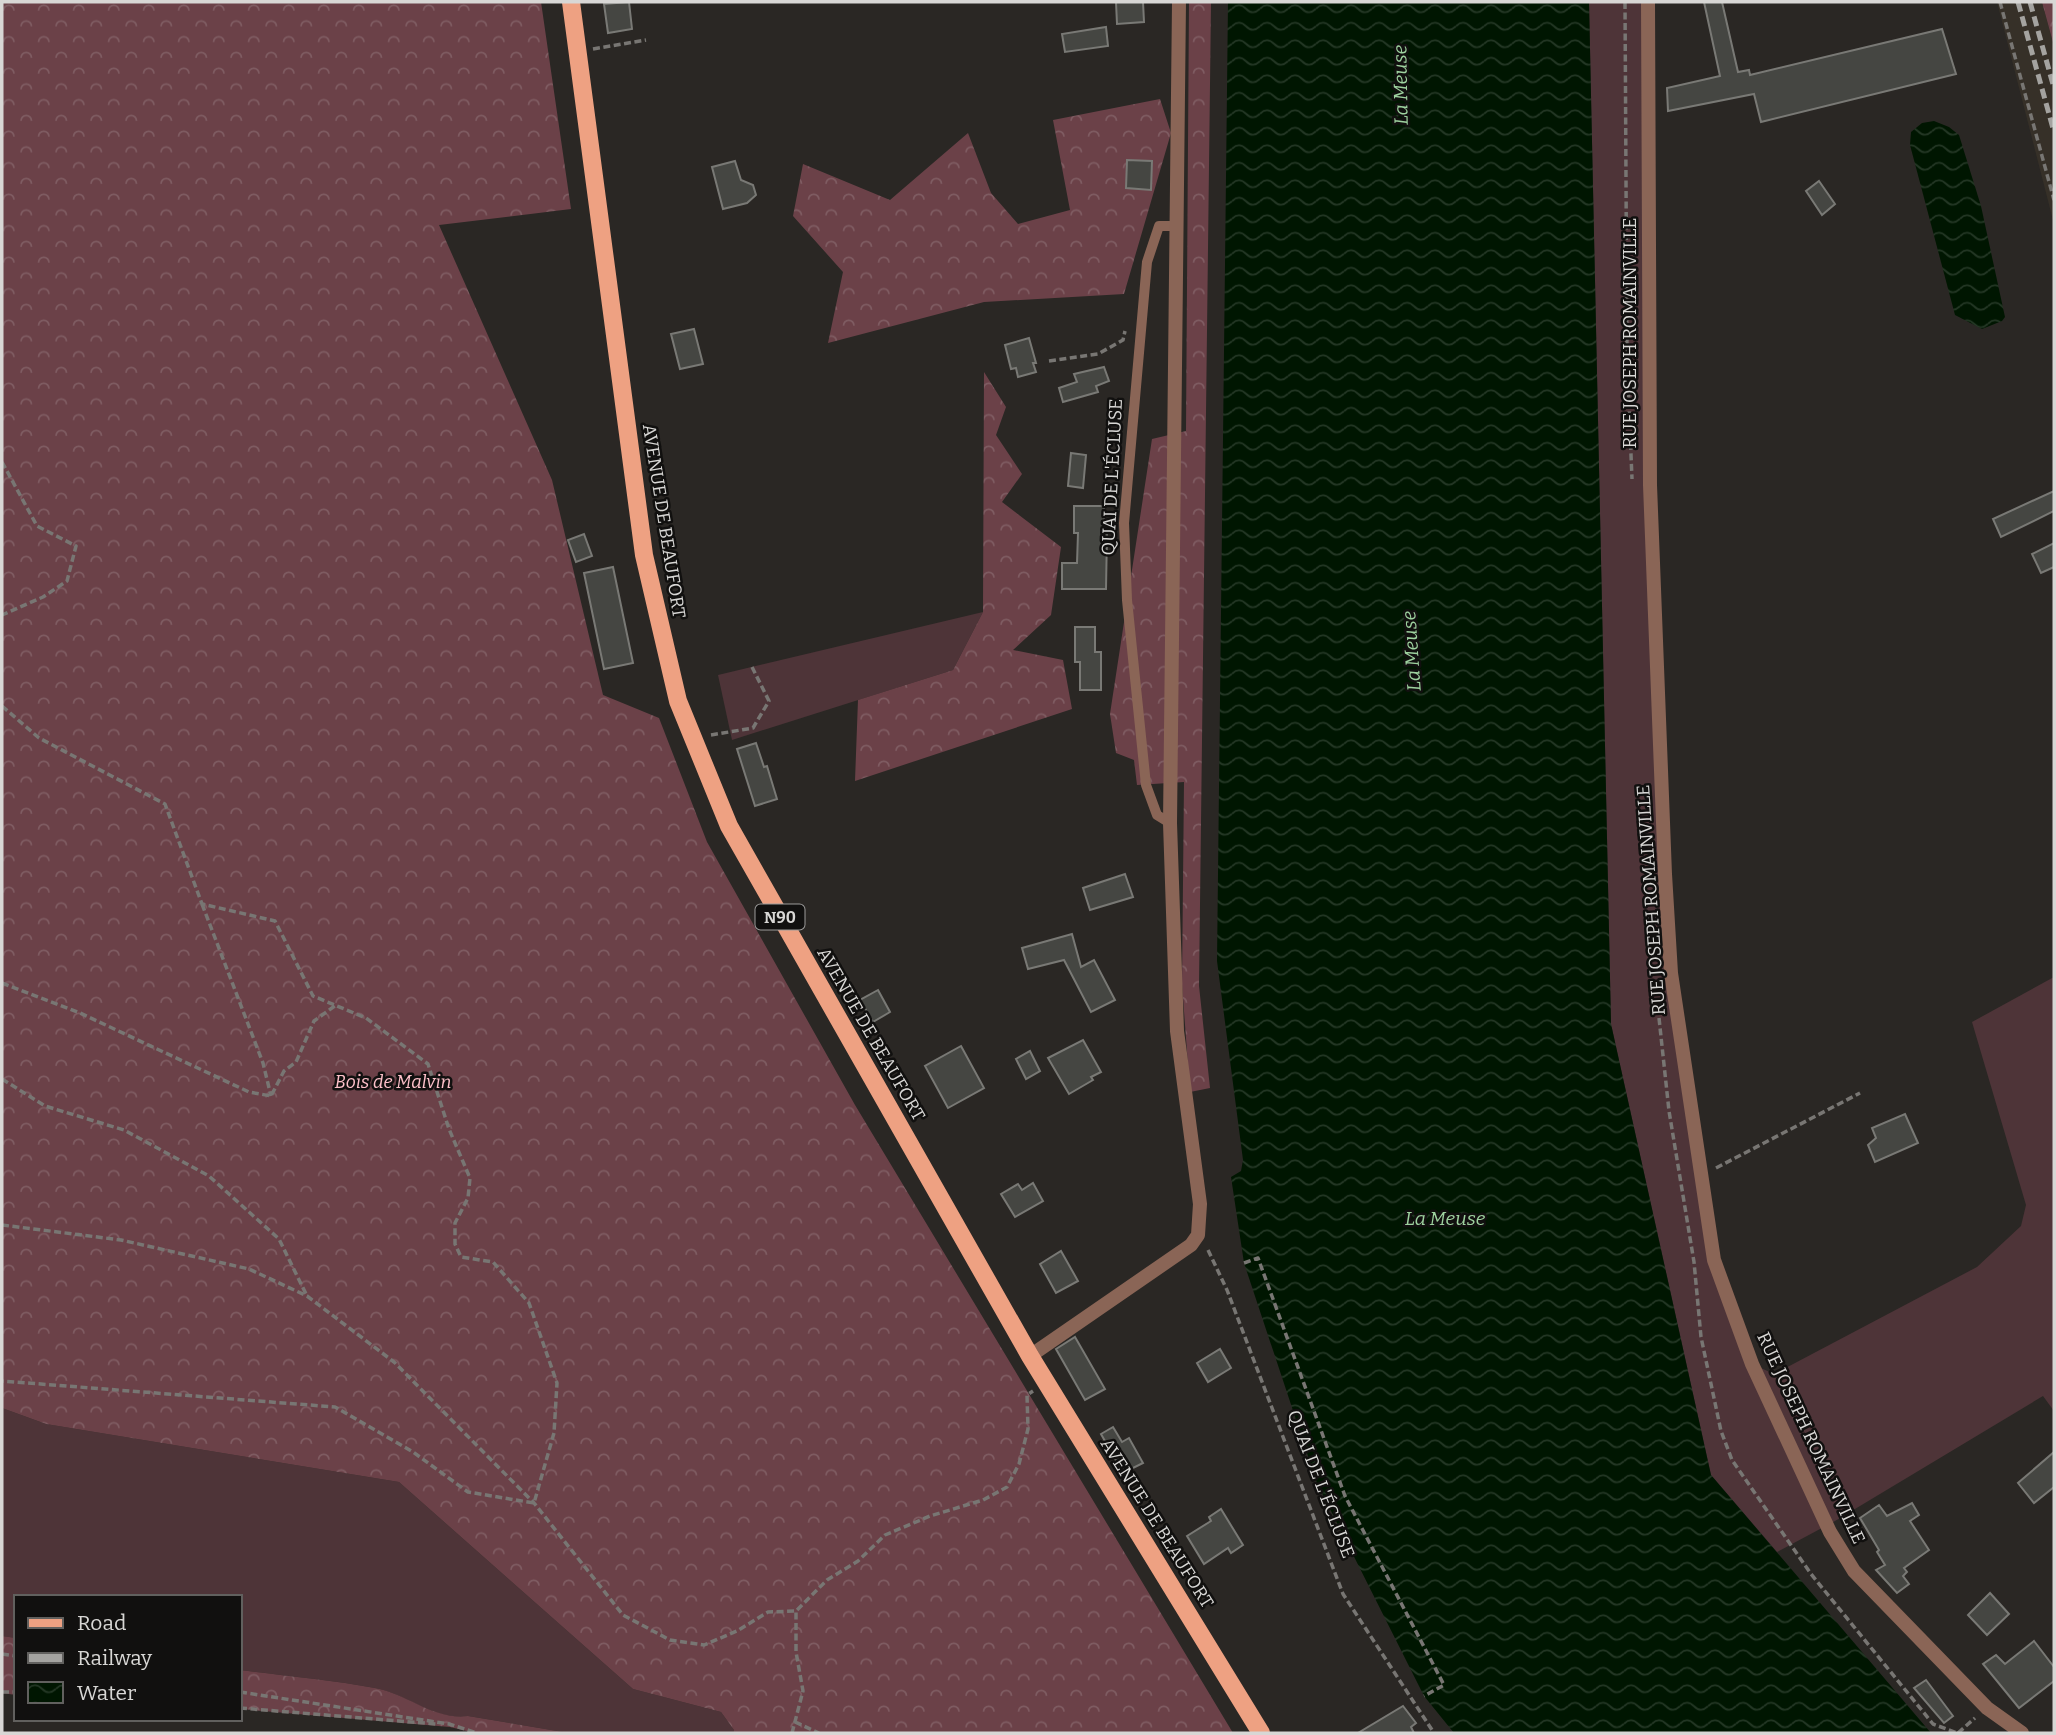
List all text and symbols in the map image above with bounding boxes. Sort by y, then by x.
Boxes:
water label: La Meuse [1388,44,1413,125]
street label: RUE JOSEPH ROMAINVILLE [1619,217,1641,449]
street label: QUAI DE L'ÉCLUSE [1096,398,1127,556]
street label: AVENUE DE BEAUFORT [638,422,690,620]
water label: La Meuse [1397,610,1426,692]
street label: RUE JOSEPH ROMAINVILLE [1632,784,1670,1016]
road number: N90 [756,904,804,930]
street label: AVENUE DE BEAUFORT [812,943,930,1125]
park label: Bois de Malvin [335,1071,451,1093]
water label: La Meuse [1405,1207,1486,1230]
street label: RUE JOSEPH ROMAINVILLE [1752,1329,1870,1547]
street label: QUAI DE L'ÉCLUSE [1283,1406,1360,1561]
street label: AVENUE DE BEAUFORT [1096,1434,1219,1612]
legend [14,1595,242,1721]
text: Road [77,1610,126,1636]
text: Railway [77,1645,153,1671]
text: Water [77,1680,136,1706]

